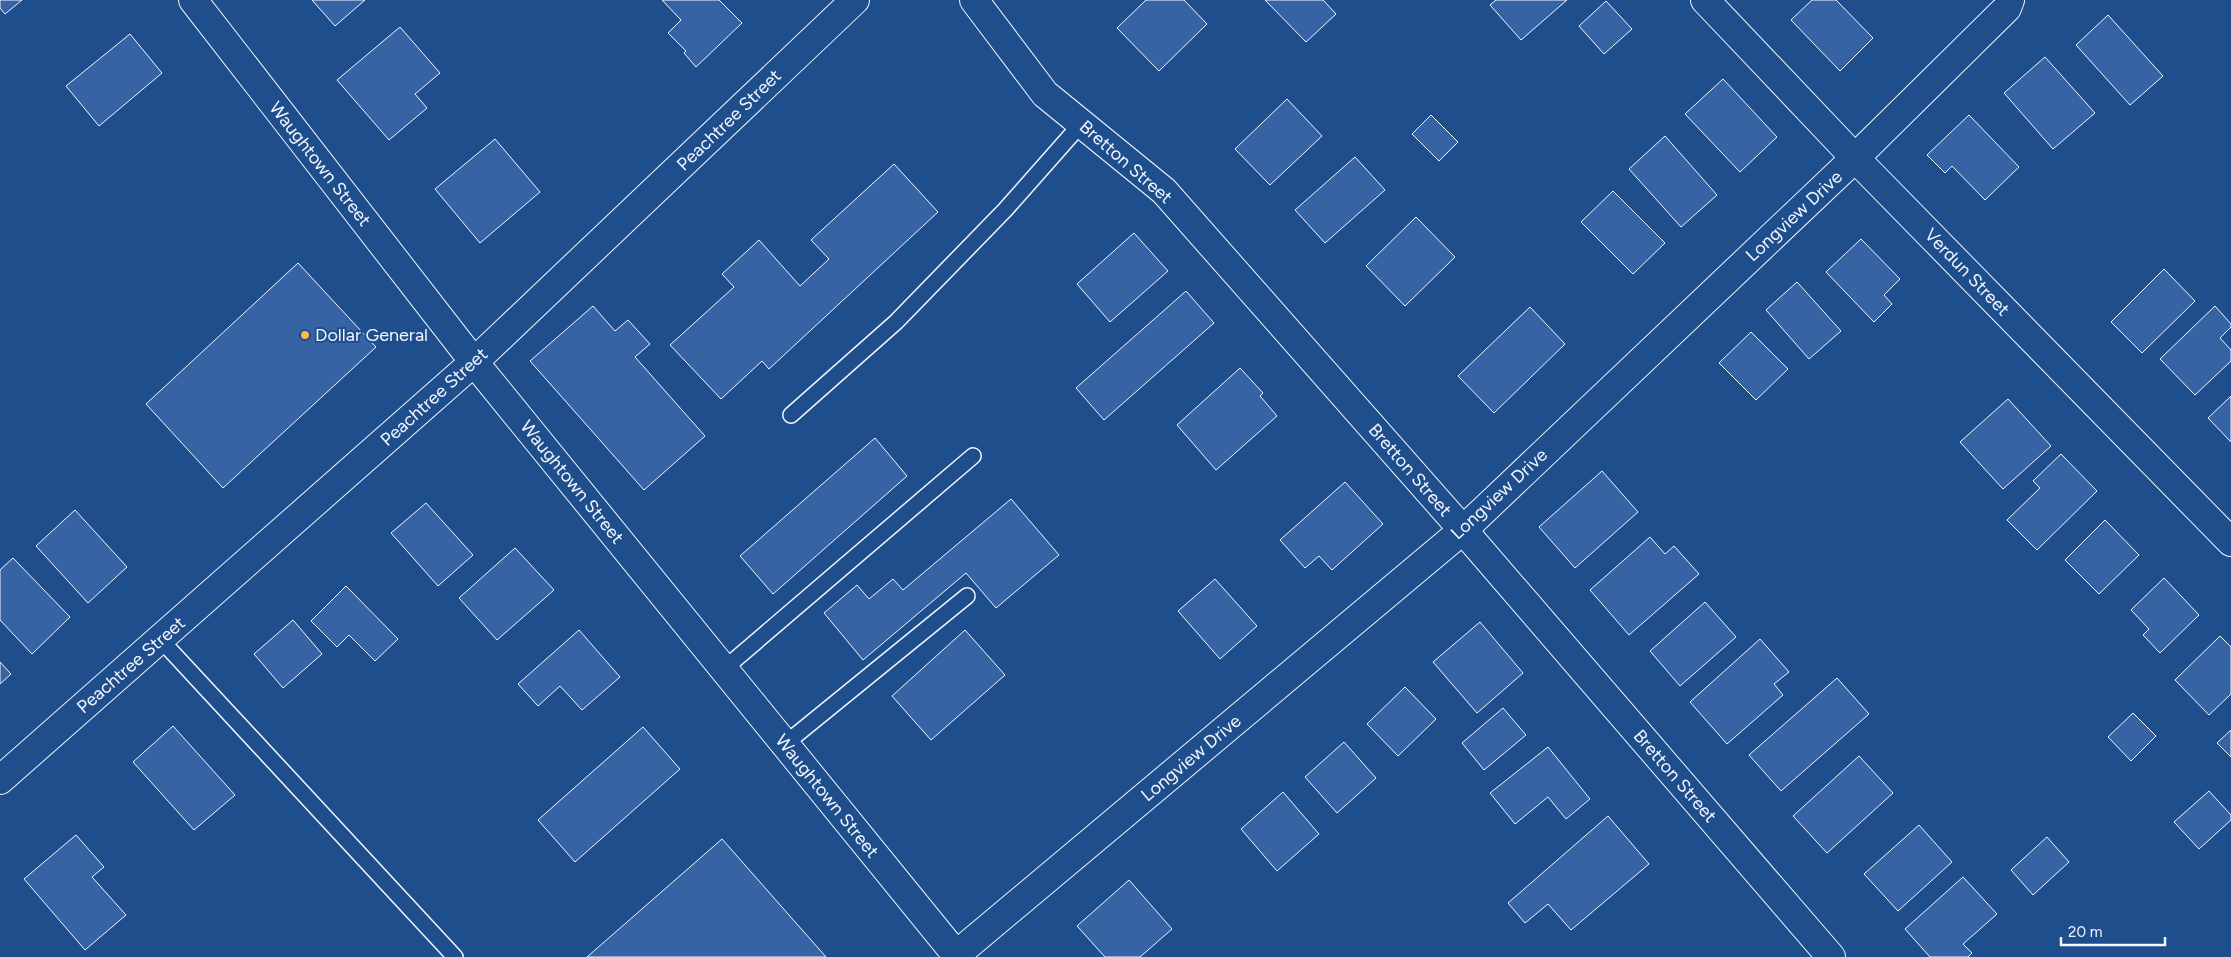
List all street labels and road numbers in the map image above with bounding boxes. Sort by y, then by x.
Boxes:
street label: Peachtree Street [672,65,786,175]
street label: Waughtown Street [264,97,376,231]
street label: Bretton Street [1075,116,1177,208]
street label: Longview Drive [1741,166,1847,266]
street label: Verdun Street [1920,224,2014,320]
street label: Peachtree Street [376,343,492,451]
street label: Waughtown Street [516,416,629,548]
street label: Bretton Street [1364,419,1456,521]
street label: Longview Drive [1446,444,1552,544]
street label: Peachtree Street [72,612,190,718]
street label: Longview Drive [1137,710,1246,806]
street label: Bretton Street [1629,725,1721,827]
street label: Waughtown Street [771,730,884,862]

